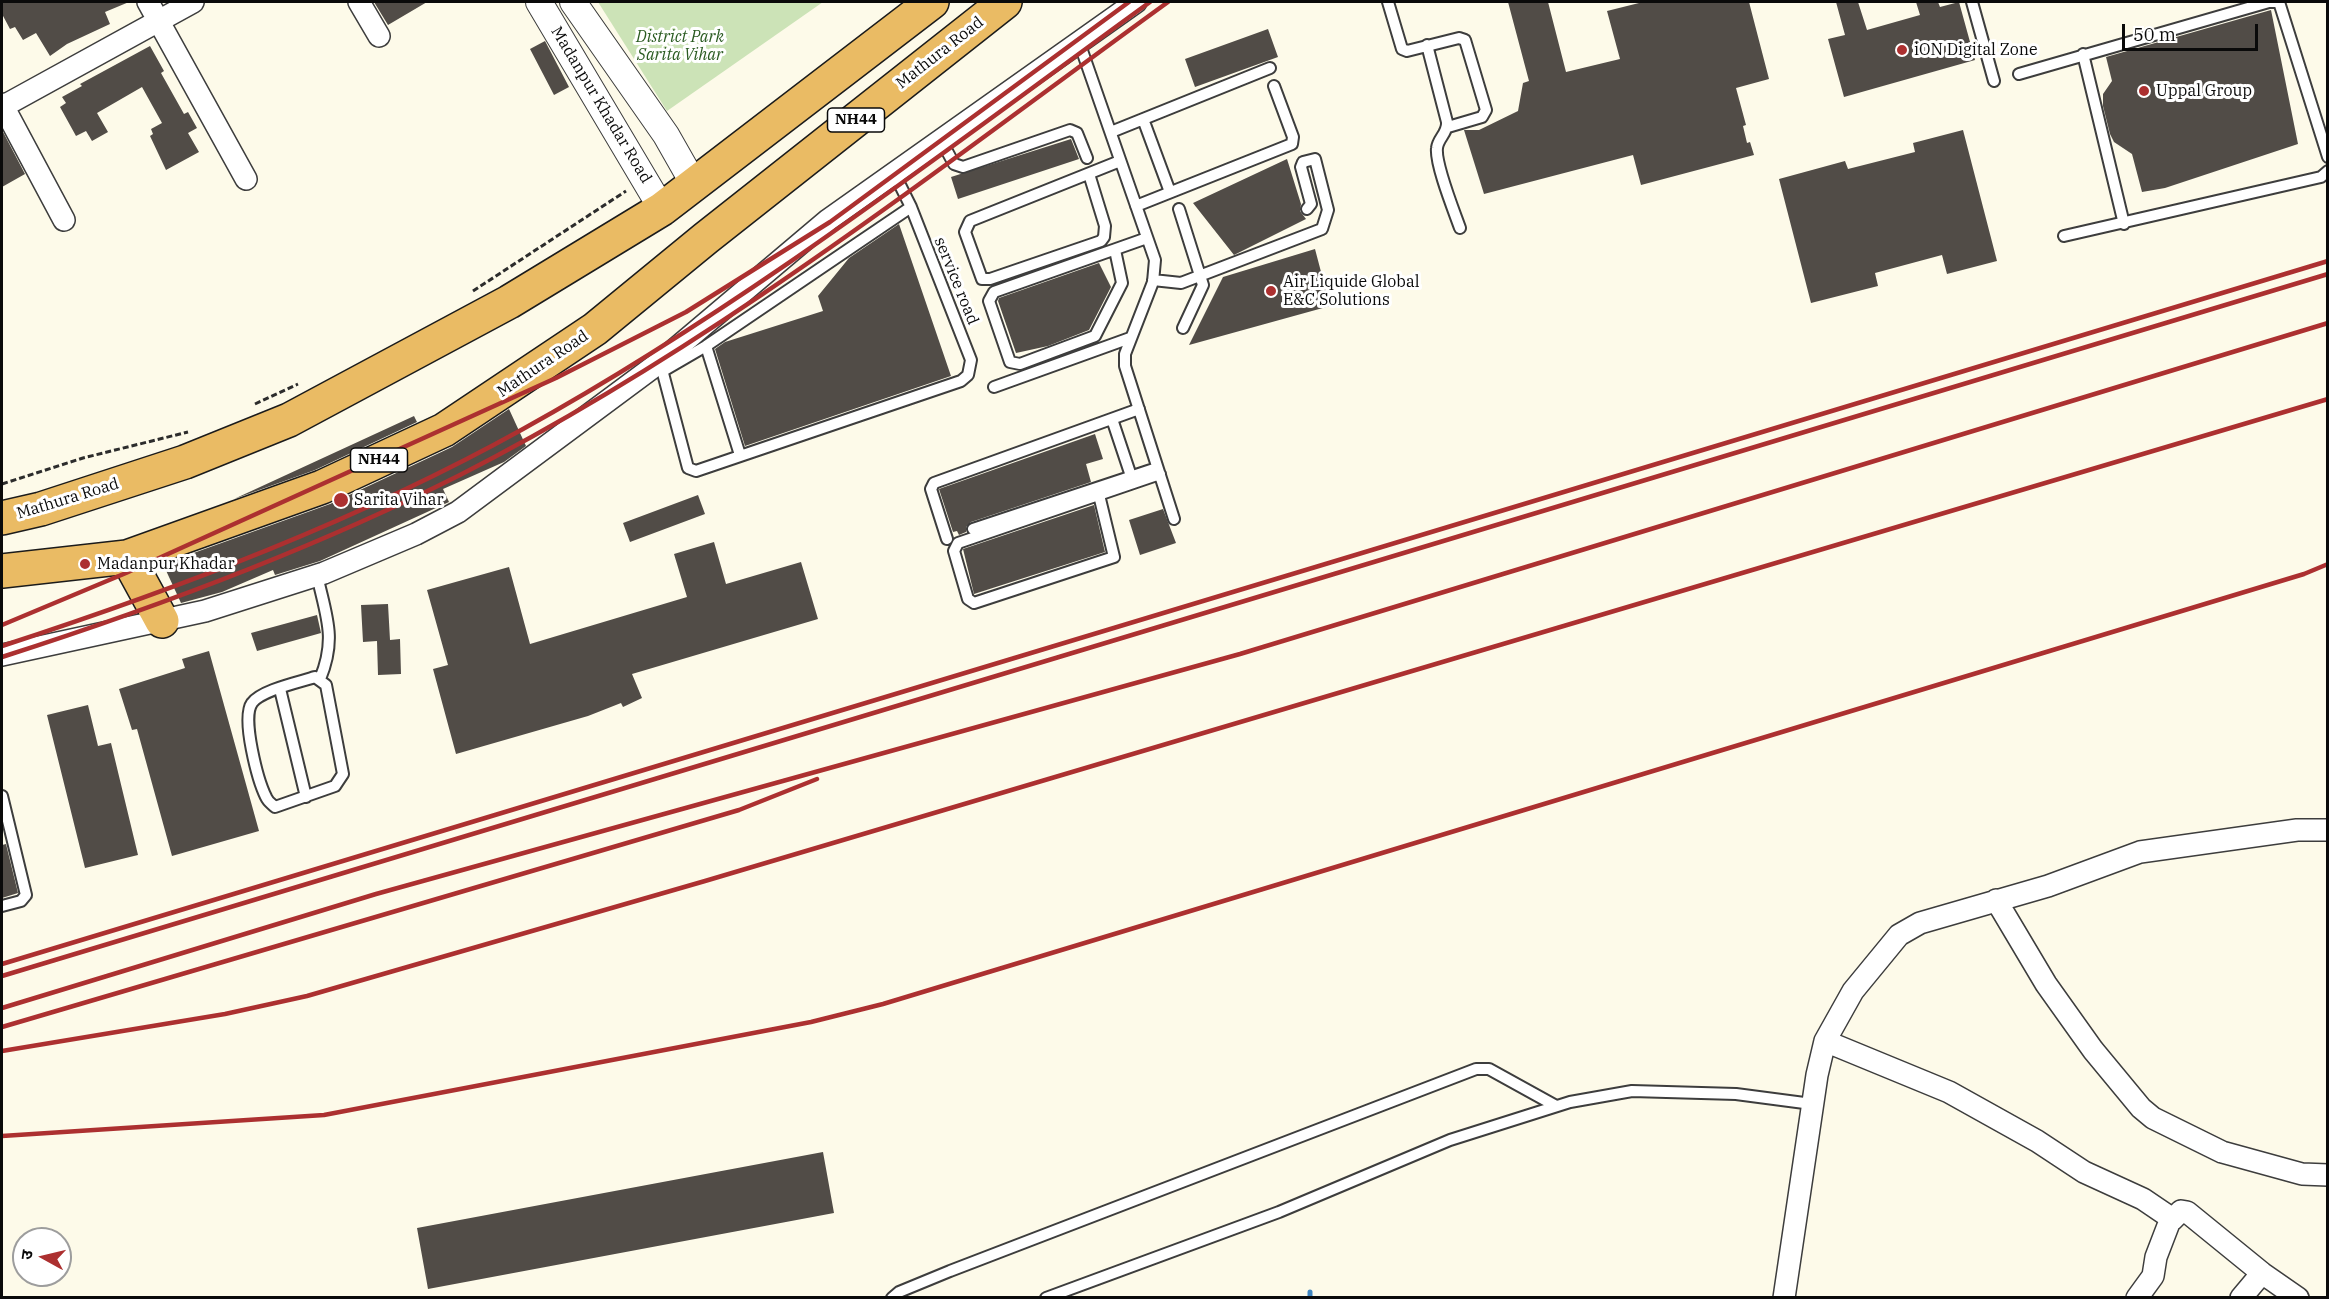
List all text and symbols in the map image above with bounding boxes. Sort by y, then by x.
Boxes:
scale bar [2125,12,2262,50]
street label: Mathura Road [892,13,988,93]
street label: Madanpur Khadar Road [547,23,655,187]
text: 50 m [2133,23,2176,46]
park label: District Park Sarita Vihar [636,27,724,65]
place label: iON Digital Zone [1914,40,2038,60]
marker: iON Digital Zone [1895,43,1909,57]
place label: Uppal Group [2156,81,2252,101]
marker: Uppal Group [2137,84,2151,98]
road number: NH44 [828,108,884,132]
street label: service road [930,234,982,328]
place label: Air Liquide Global E&C Solutions [1283,272,1420,310]
marker: Air Liquide Global E&C Solutions [1264,284,1278,298]
street label: Mathura Road [494,326,592,402]
road number: NH44 [350,448,407,472]
street label: Mathura Road [15,474,121,524]
place label: Sarita Vihar [354,490,444,510]
marker: Sarita Vihar [332,491,350,509]
place label: Madanpur Khadar [97,554,234,574]
marker: Madanpur Khadar [78,557,92,571]
north arrow [12,1227,72,1287]
text: उ [16,1249,37,1261]

